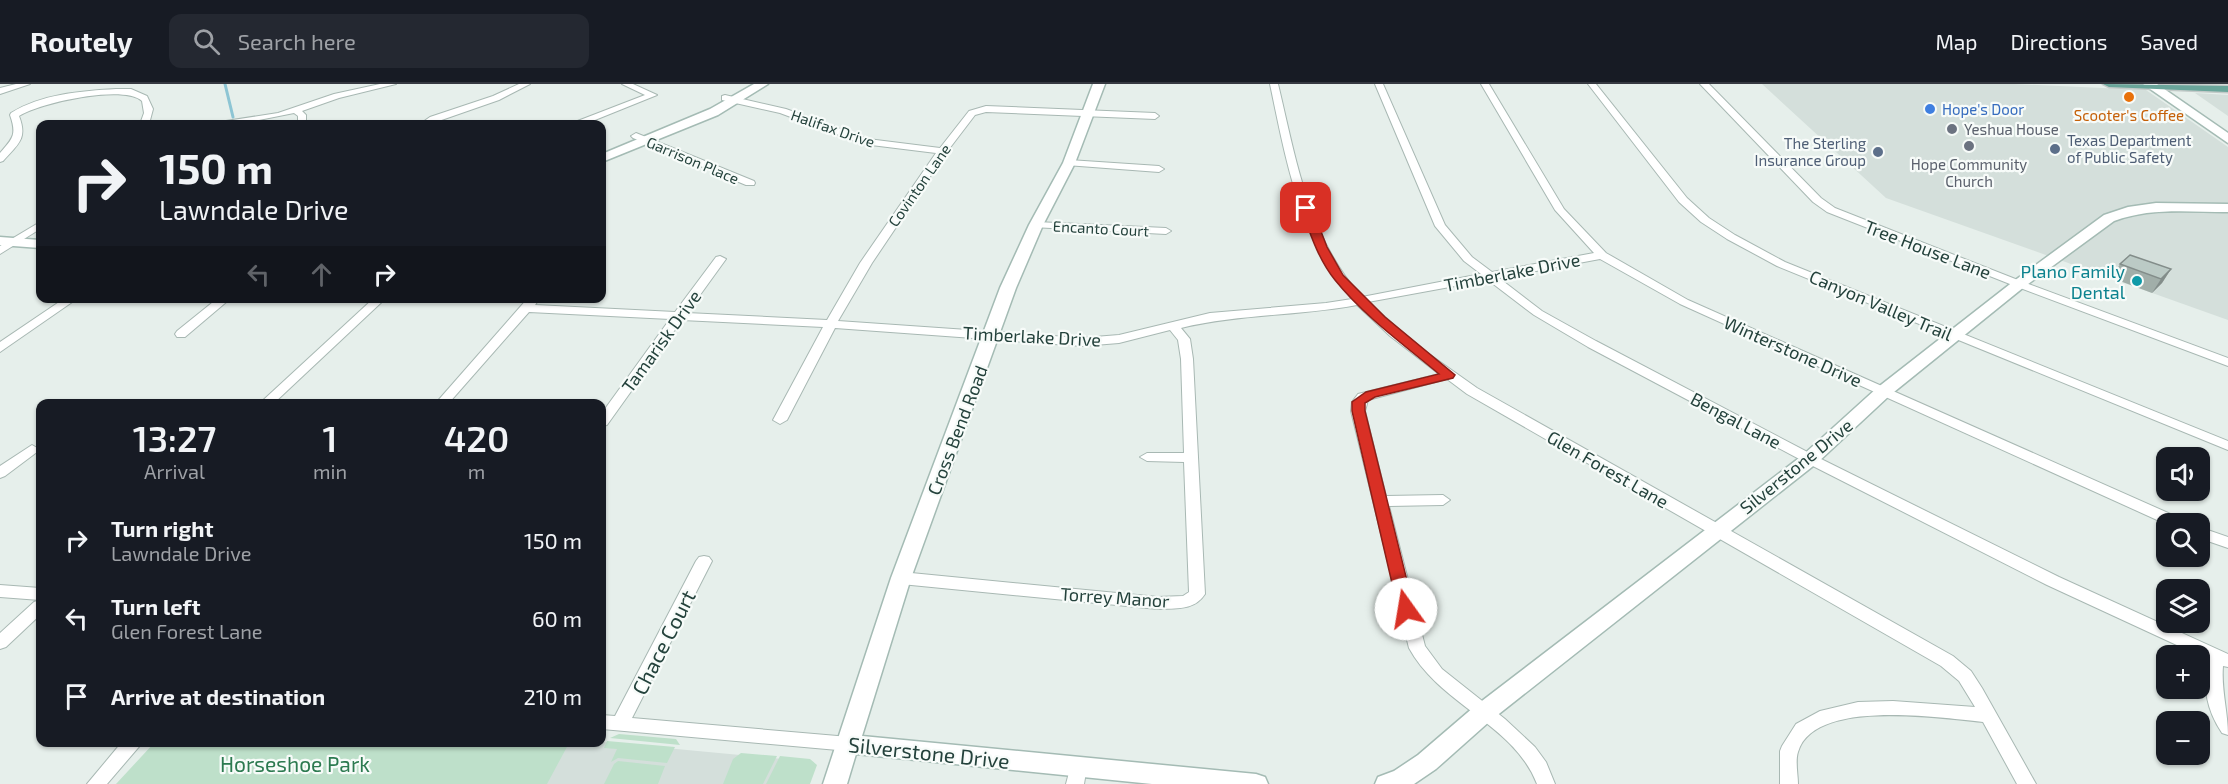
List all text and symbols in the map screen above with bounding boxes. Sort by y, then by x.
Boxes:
search box [169,14,589,68]
text: Routely [30,24,133,58]
icon: search [190,25,223,58]
text: Search here [238,28,356,54]
text: Map [1935,29,1978,54]
text: Directions [2011,29,2107,54]
text: Saved [2140,29,2198,54]
marker: Scooter's Coffee [2122,90,2136,104]
place label: Hope's Door [1942,100,2024,118]
marker: Hope's Door [1923,102,1937,116]
street label: Halifax Drive [789,105,877,151]
place label: Scooter's Coffee [2074,106,2184,124]
place label: Yeshua House [1964,120,2059,138]
marker: Yeshua House [1945,122,1959,136]
place label: Texas Department of Public Safety [2067,131,2192,166]
street label: Garrison Place [644,132,742,188]
place label: The Sterling Insurance Group [1755,134,1867,169]
marker: Hope Community Church [1962,139,1976,153]
street label: Covinton Lane [884,140,954,230]
text: 150 m [159,142,273,192]
marker: Texas Department of Public Safety [2048,142,2062,156]
icon: right [60,144,138,222]
marker: The Sterling Insurance Group [1871,145,1885,159]
place label: Hope Community Church [1911,155,2027,190]
pin [1280,182,1331,233]
icon: arrive [1289,191,1322,224]
text: Lawndale Drive [159,193,349,225]
street label: Tree House Lane [1862,215,1994,283]
street label: Encanto Court [1052,216,1150,240]
street label: Timberlake Drive [1442,248,1582,296]
icon: left [242,258,275,291]
icon: ahead [305,258,338,291]
icon: right [368,258,401,291]
place label: Plano Family Dental [2021,260,2126,303]
street label: Canyon Valley Trail [1806,265,1956,345]
marker: Plano Family Dental [2130,274,2144,288]
street label: Tamarisk Drive [617,286,705,396]
street label: Winterstone Drive [1721,311,1865,391]
street label: Timberlake Drive [962,321,1102,351]
street label: Cross Bend Road [922,362,992,498]
street label: Bengal Lane [1687,387,1785,453]
street label: Silverstone Drive [1735,414,1857,518]
text: 13:27 [133,416,216,459]
text: 1 [322,416,338,459]
text: 420 [444,416,509,459]
street label: Glen Forest Lane [1543,425,1673,513]
map controls [2156,447,2210,765]
button: sound [2156,447,2210,501]
text: Arrival [144,459,205,483]
text: min [313,459,347,483]
text: m [468,459,485,483]
button: search [2156,513,2210,567]
text: Turn right [111,515,213,541]
icon: right [60,524,93,557]
text: 150 m [524,527,582,553]
text: Lawndale Drive [111,541,251,565]
position arrow [1374,577,1438,641]
button: layers [2156,579,2210,633]
street label: Torrey Manor [1060,582,1170,612]
street label: Chace Court [626,586,700,698]
text: Turn left [111,593,200,619]
icon: left [60,602,93,635]
text: 60 m [532,605,582,631]
text: Glen Forest Lane [111,619,263,643]
button: + [2156,645,2210,699]
icon: arrive [60,680,93,713]
text: Arrive at destination [111,683,325,709]
text: 210 m [523,683,582,709]
button: − [2156,711,2210,765]
street label: Silverstone Drive [847,731,1011,773]
park label: Horseshoe Park [220,751,370,776]

